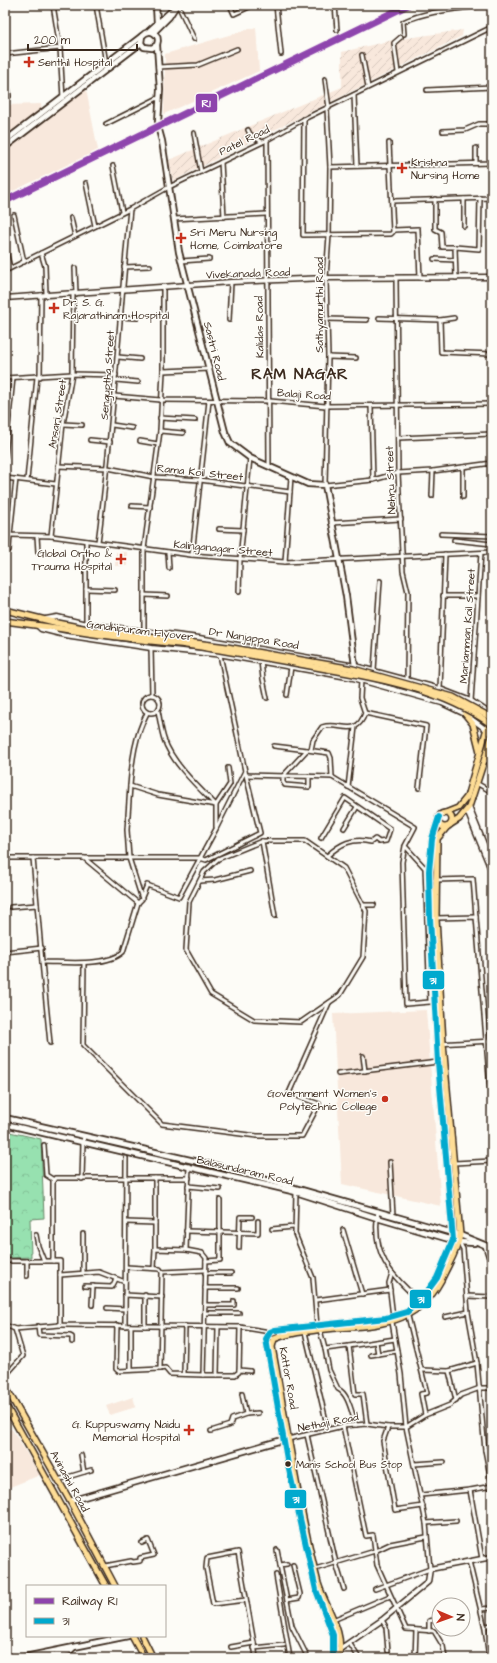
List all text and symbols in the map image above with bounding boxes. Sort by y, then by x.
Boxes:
scale bar [28,26,137,52]
text: 200 m [34,32,71,49]
place label: Senthil Hospital [38,55,112,70]
marker: Senthil Hospital [23,56,35,68]
line badge: R1 [195,93,218,113]
text: R1 [201,96,211,111]
street label: Patel Road [216,122,272,159]
place label: Krishna Nursing Home [411,155,480,184]
marker: Krishna Nursing Home [396,162,408,174]
place label: Sri Meru Nursing Home, Coimbatore [190,225,282,253]
marker: Sri Meru Nursing Home, Coimbatore [175,232,187,244]
street label: Sathyamurthi Road [312,257,328,353]
street label: Vivekanada Road [205,265,291,282]
place label: Dr. S. G. Rajarathinam Hospital [63,295,169,323]
street label: Kalidas Road [251,295,268,358]
marker: Dr. S. G. Rajarathinam Hospital [48,302,60,314]
street label: Sastri Road [200,320,229,382]
street label: Senguptha Street [97,329,119,420]
district label: RAM NAGAR [251,364,349,385]
street label: Ansari Street [45,378,70,450]
street label: Balaji Road [276,385,332,404]
street label: Nehru Street [382,445,399,514]
street label: Rama Koil Street [156,461,244,485]
street label: Kalinganagar Street [173,537,274,561]
place label: Global Ortho & Trauma Hospital [31,546,113,574]
marker: Global Ortho & Trauma Hospital [115,553,127,565]
street label: Mariamman Koil Street [456,567,479,684]
street label: Gandhipuram Flyover [86,617,194,645]
street label: Dr Nanjappa Road [208,624,300,653]
line badge: 31 [422,970,445,990]
text: 31 [428,973,437,988]
place label: Government Women's Polytechnic College [267,1086,377,1115]
marker: Government Women's Polytechnic College [380,1094,390,1104]
street label: Balasundaram Road [195,1152,295,1189]
line badge: 31 [409,1289,432,1309]
text: 31 [416,1292,425,1307]
street label: Kattor Road [276,1346,301,1411]
street label: Nethaji Road [296,1409,360,1436]
place label: G. Kuppuswamy Naidu Memorial Hospital [72,1417,180,1445]
marker: G. Kuppuswamy Naidu Memorial Hospital [183,1424,195,1436]
street label: Avinashi Road [47,1448,93,1515]
place label: Manis School Bus Stop [296,1458,403,1472]
marker: Manis School Bus Stop [283,1459,293,1469]
line badge: 31 [284,1489,307,1509]
text: 31 [291,1492,300,1507]
legend [26,1585,166,1637]
text: Railway R1 [62,1593,118,1611]
north arrow [431,1597,471,1637]
text: 31 [62,1613,70,1630]
text: N [453,1614,468,1621]

